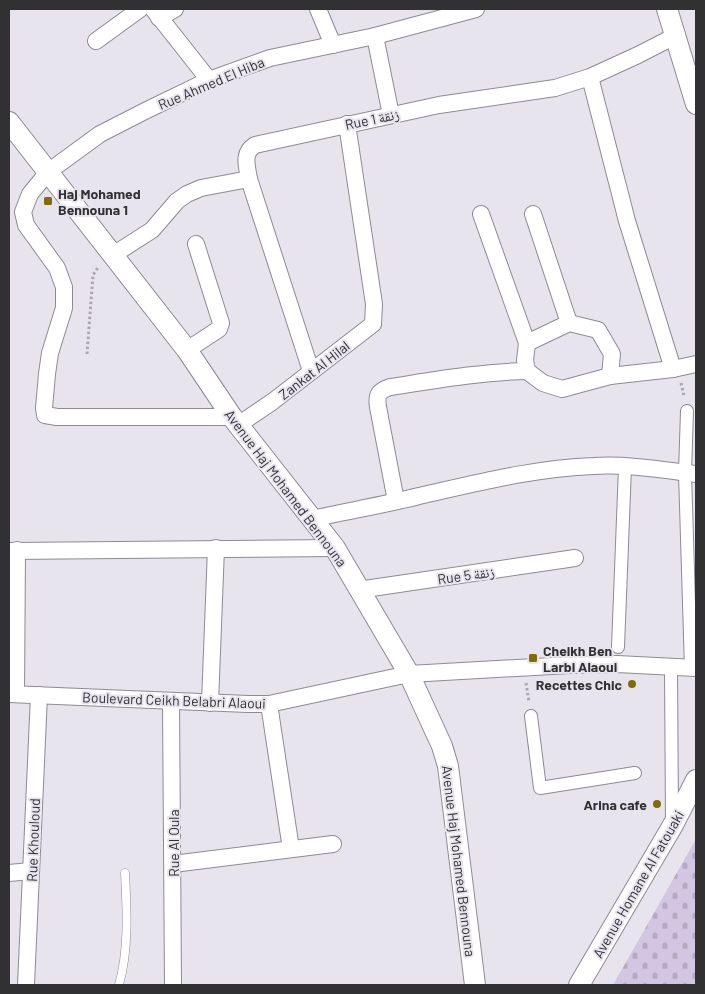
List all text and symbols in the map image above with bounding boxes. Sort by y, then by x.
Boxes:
street label: Rue Ahmed El Hiba [155,53,267,113]
street label: Rue 1 زنقة [343,105,401,134]
place label: Haj Mohamed Bennouna 1 [58,185,141,218]
marker: Haj Mohamed Bennouna 1 [42,195,54,207]
street label: Zankat Al Hilal [275,337,353,403]
street label: Avenue Haj Mohamed Bennouna [221,406,351,570]
street label: Rue 5 زنقة [436,563,496,588]
place label: Cheikh Ben Larbi Alaoui [543,642,617,675]
marker: Cheikh Ben Larbi Alaoui [527,652,539,664]
place label: Recettes Chic [536,676,622,693]
marker: Recettes Chic [626,678,638,690]
street label: Boulevard Ceikh Belabri Alaoui [82,688,266,712]
street label: Avenue Haj Mohamed Bennouna [439,764,479,958]
place label: Arina cafe [583,796,647,813]
street label: Rue Khouloud [23,798,43,882]
marker: Arina cafe [651,798,663,810]
street label: Avenue Homane Al Fatouaki [589,807,687,961]
street label: Rue Al Oula [165,809,182,877]

